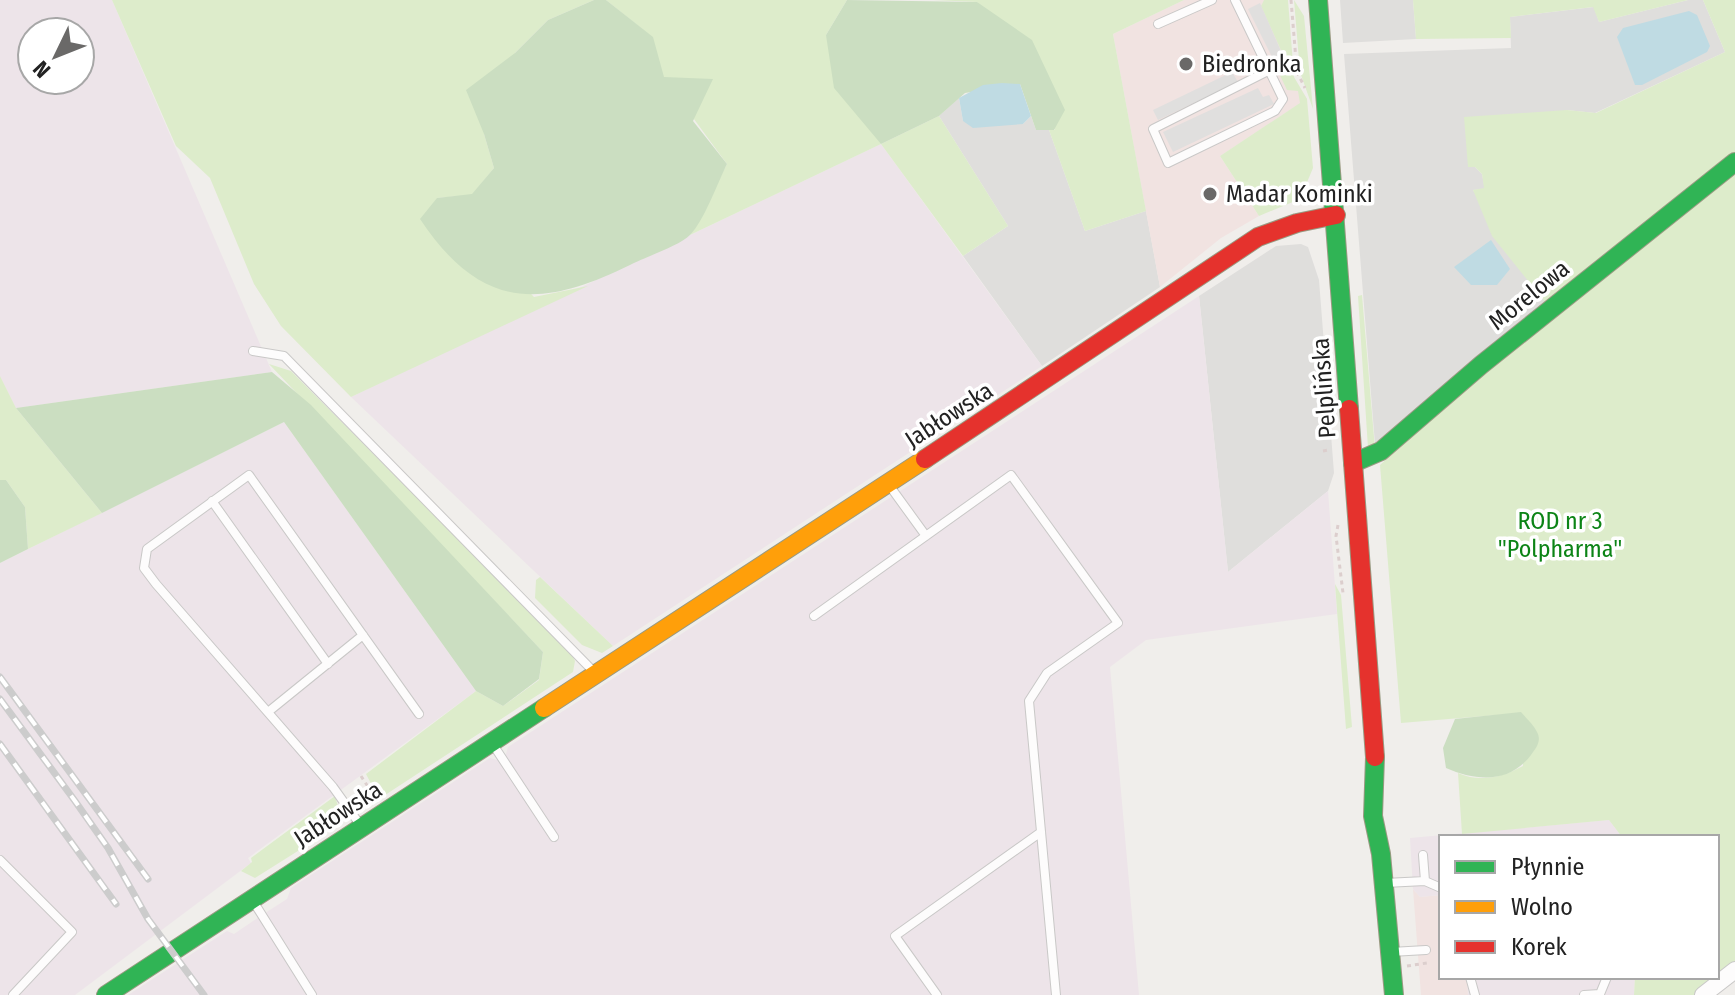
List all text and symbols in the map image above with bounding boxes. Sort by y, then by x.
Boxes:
north arrow [16,16,96,96]
place label: Biedronka [1202,50,1301,78]
text: N [27,55,56,83]
marker: Biedronka [1177,55,1195,73]
place label: Madar Kominki [1226,180,1373,208]
marker: Madar Kominki [1201,185,1219,203]
street label: Morelowa [1483,254,1575,336]
street label: Pelplińska [1307,337,1341,439]
street label: Jabłowska [900,376,998,454]
park label: ROD nr 3 "Polpharma" [1498,507,1622,563]
street label: Jabłowska [289,775,387,853]
legend [1439,835,1719,979]
text: Płynnie [1511,853,1584,881]
text: Wolno [1511,893,1573,921]
text: Korek [1511,933,1568,961]

